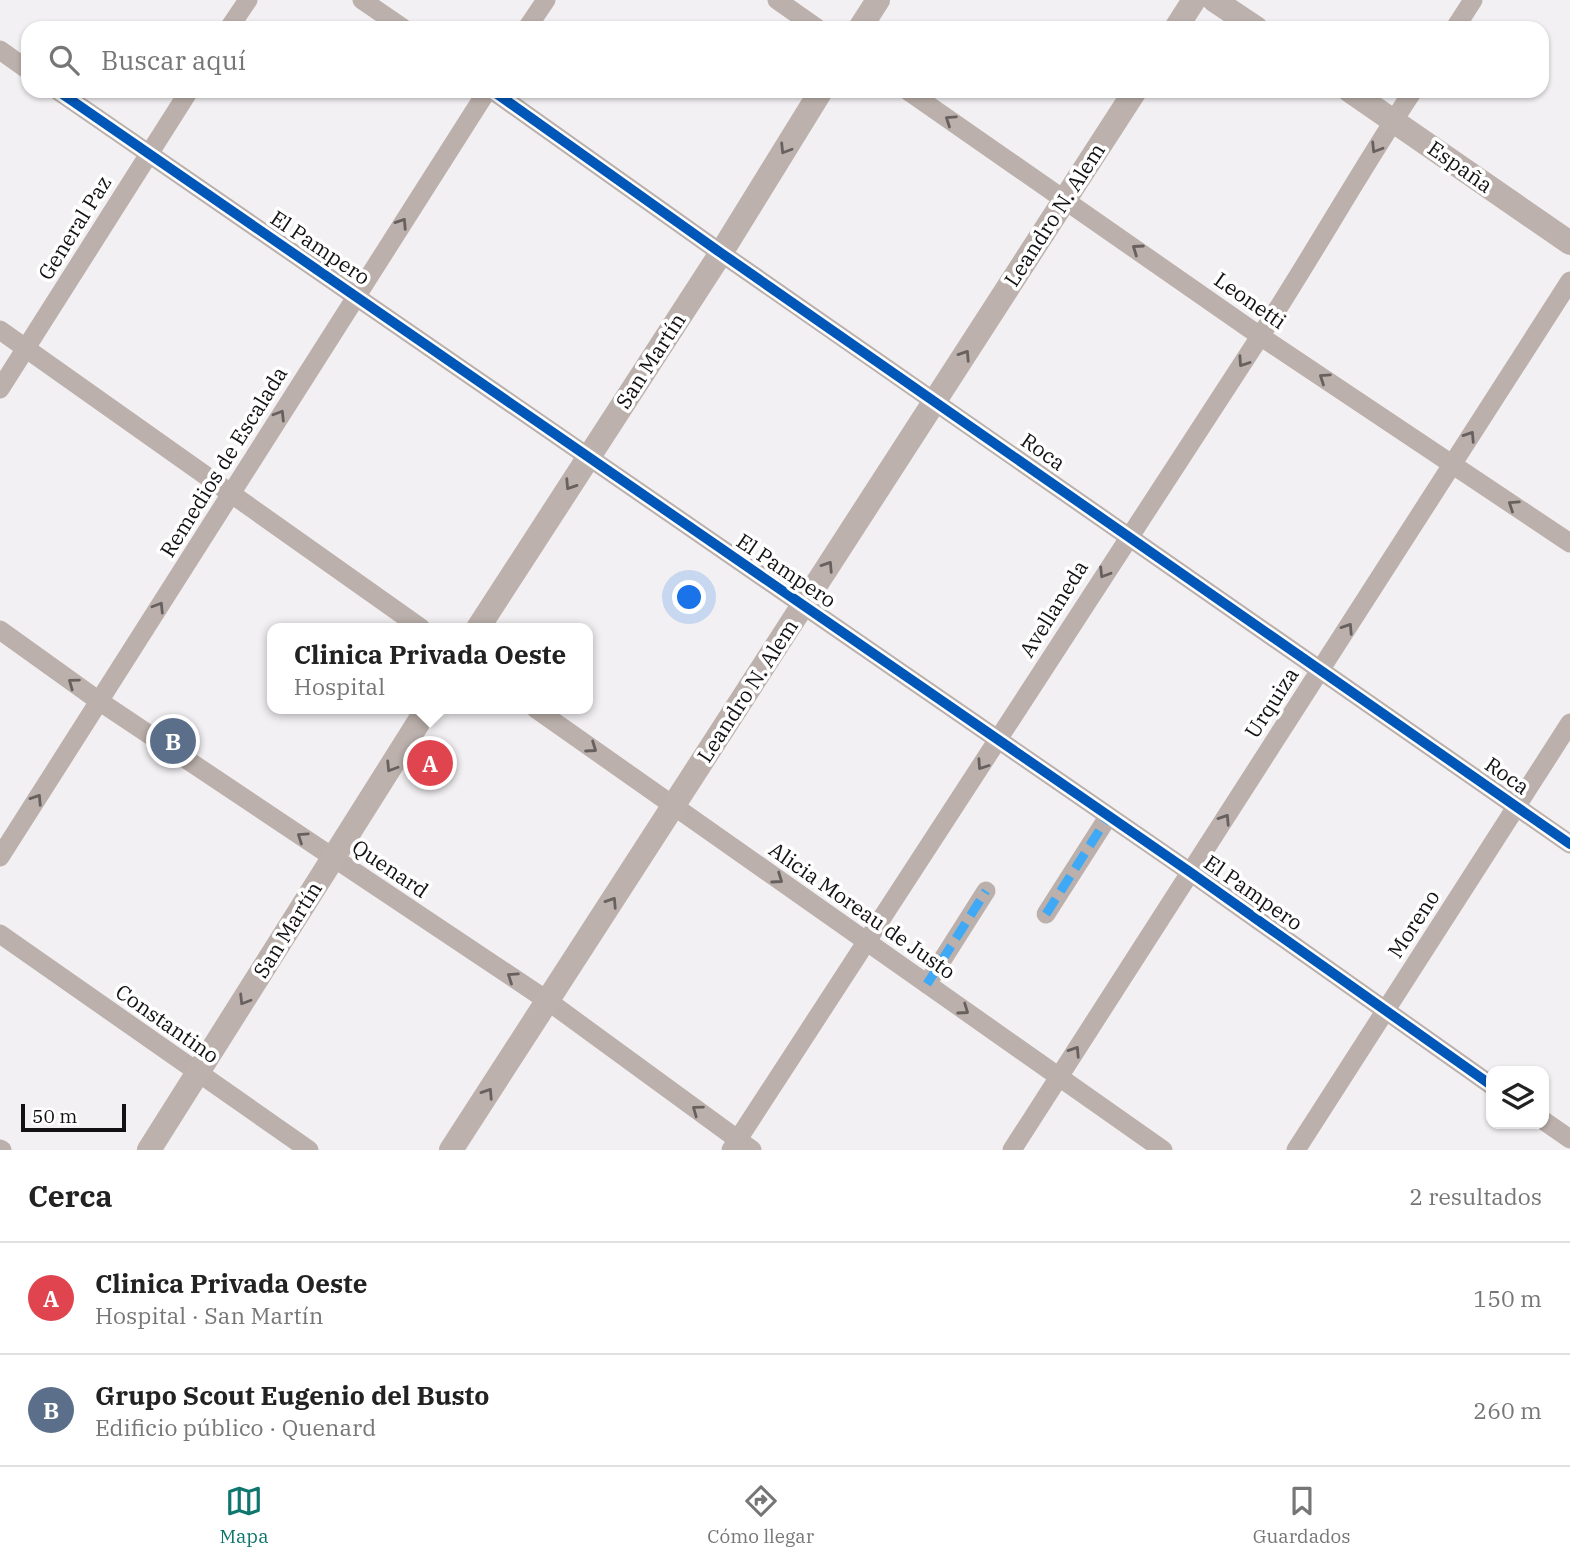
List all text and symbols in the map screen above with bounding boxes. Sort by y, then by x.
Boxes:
search box [21,21,1549,98]
icon: search [45,41,83,79]
text: Buscar aquí [101,43,246,77]
one-way arrow [945,116,958,128]
street label: España [1423,134,1499,199]
street label: Leandro N. Alem [997,137,1111,291]
one-way arrow [1371,141,1384,154]
one-way arrow [781,142,794,155]
street label: General Paz [31,170,117,285]
street label: El Pampero [265,204,376,291]
one-way arrow [393,217,406,230]
one-way arrow [1132,245,1145,257]
street label: Leonetti [1209,265,1292,335]
street label: San Martín [609,307,692,414]
one-way arrow [956,349,969,362]
one-way arrow [1238,354,1251,367]
street label: Remedios de Escalada [153,361,293,562]
one-way arrow [1319,374,1332,387]
one-way arrow [272,409,285,422]
street label: Roca [1016,426,1071,476]
one-way arrow [1462,431,1475,444]
one-way arrow [566,478,579,491]
one-way arrow [1508,500,1521,513]
street label: El Pampero [731,527,842,614]
street label: Avellaneda [1012,555,1094,662]
one-way arrow [820,561,833,574]
one-way arrow [1099,565,1112,578]
your location [672,580,706,614]
one-way arrow [150,602,163,615]
street label: Leandro N. Alem [690,613,804,767]
one-way arrow [1339,622,1352,635]
popup [267,623,593,714]
text: Clinica Privada Oeste [294,637,566,671]
street label: Urquiza [1238,662,1304,743]
text: Hospital [294,671,385,701]
one-way arrow [68,678,81,691]
pin: B [150,715,196,767]
pin: A [407,737,453,789]
one-way arrow [584,740,597,752]
street label: Roca [1480,750,1535,800]
one-way arrow [978,757,991,770]
one-way arrow [387,759,400,772]
one-way arrow [28,794,41,807]
one-way arrow [1216,814,1229,827]
street label: Quenard [347,832,434,904]
one-way arrow [297,833,310,846]
street label: Alicia Moreau de Justo [764,835,961,985]
street label: El Pampero [1199,848,1308,936]
one-way arrow [770,871,783,883]
street label: San Martín [246,876,328,983]
street label: Moreno [1381,884,1446,963]
one-way arrow [603,896,616,909]
one-way arrow [507,973,520,985]
street label: Constantino [110,977,225,1069]
one-way arrow [239,993,252,1006]
one-way arrow [956,1002,969,1014]
one-way arrow [1067,1046,1080,1059]
map controls [1486,1066,1549,1129]
button: layers [1486,1066,1549,1129]
one-way arrow [480,1087,493,1100]
scale bar [21,1101,126,1133]
text: 50 m [32,1104,77,1128]
one-way arrow [692,1106,705,1118]
text: Cerca [28,1176,113,1215]
text: 2 resultados [1409,1181,1542,1211]
text: Clinica Privada Oeste [95,1266,367,1300]
text: A [43,1283,59,1313]
text: 150 m [1473,1283,1542,1313]
text: Hospital · San Martín [95,1300,324,1330]
text: Grupo Scout Eugenio del Busto [95,1378,489,1412]
text: B [43,1395,59,1425]
text: 260 m [1473,1395,1542,1425]
text: Edificio público · Quenard [95,1412,376,1442]
tab: Mapa [219,1482,269,1548]
tab: Cómo llegar [707,1482,814,1548]
tab: Guardados [1253,1482,1351,1548]

